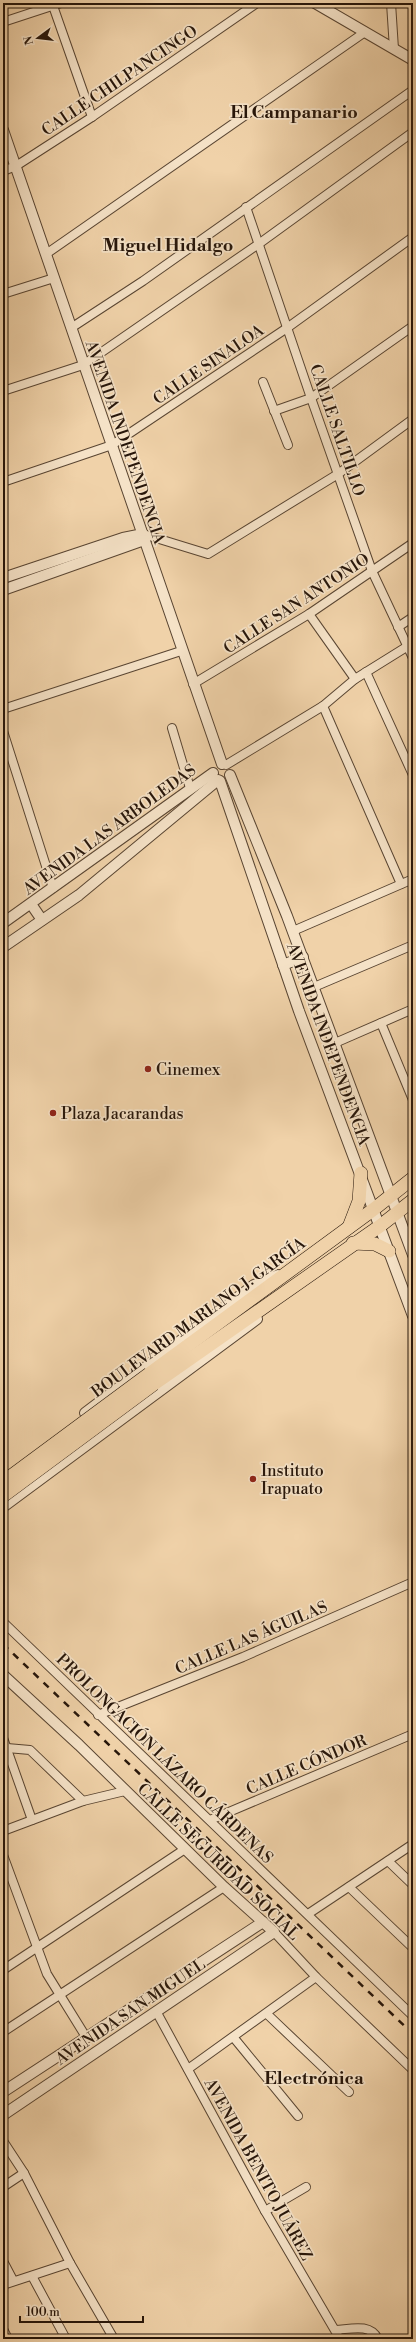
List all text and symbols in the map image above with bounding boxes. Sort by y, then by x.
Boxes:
north arrow [18,18,58,58]
street label: CALLE CHILPANCINGO [38,21,201,140]
text: N [21,34,37,46]
district label: El Campanario [230,101,358,124]
district label: Miguel Hidalgo [103,234,233,257]
street label: CALLE SINALOA [149,320,269,409]
street label: AVENIDA INDEPENDENCIA [80,337,170,548]
street label: CALLE SALTILLO [305,362,369,499]
street label: CALLE SAN ANTONIO [220,549,373,659]
street label: AVENIDA LAS ARBOLEDAS [18,760,200,900]
street label: AVENIDA INDEPENDENCIA [282,939,374,1149]
place label: Cinemex [156,1060,221,1080]
marker: Cinemex [143,1064,153,1074]
place label: Plaza Jacarandas [61,1104,184,1124]
marker: Plaza Jacarandas [48,1108,58,1118]
street label: BOULEVARD MARIANO J. GARCÍA [86,1231,310,1403]
place label: Instituto Irapuato [261,1461,324,1499]
marker: Instituto Irapuato [248,1474,258,1484]
street label: CALLE LAS ÁGUILAS [171,1595,331,1679]
street label: PROLONGACIÓN LÁZARO CÁRDENAS [52,1648,278,1868]
street label: CALLE CÓNDOR [242,1728,371,1799]
street label: CALLE SEGURIDAD SOCIAL [133,1779,304,1945]
street label: AVENIDA SAN MIGUEL [51,1954,209,2070]
district label: Electrónica [264,2067,364,2090]
street label: AVENIDA BENITO JUÁREZ [199,2073,318,2264]
scale bar [20,2298,143,2324]
text: 100 m [26,2305,60,2320]

